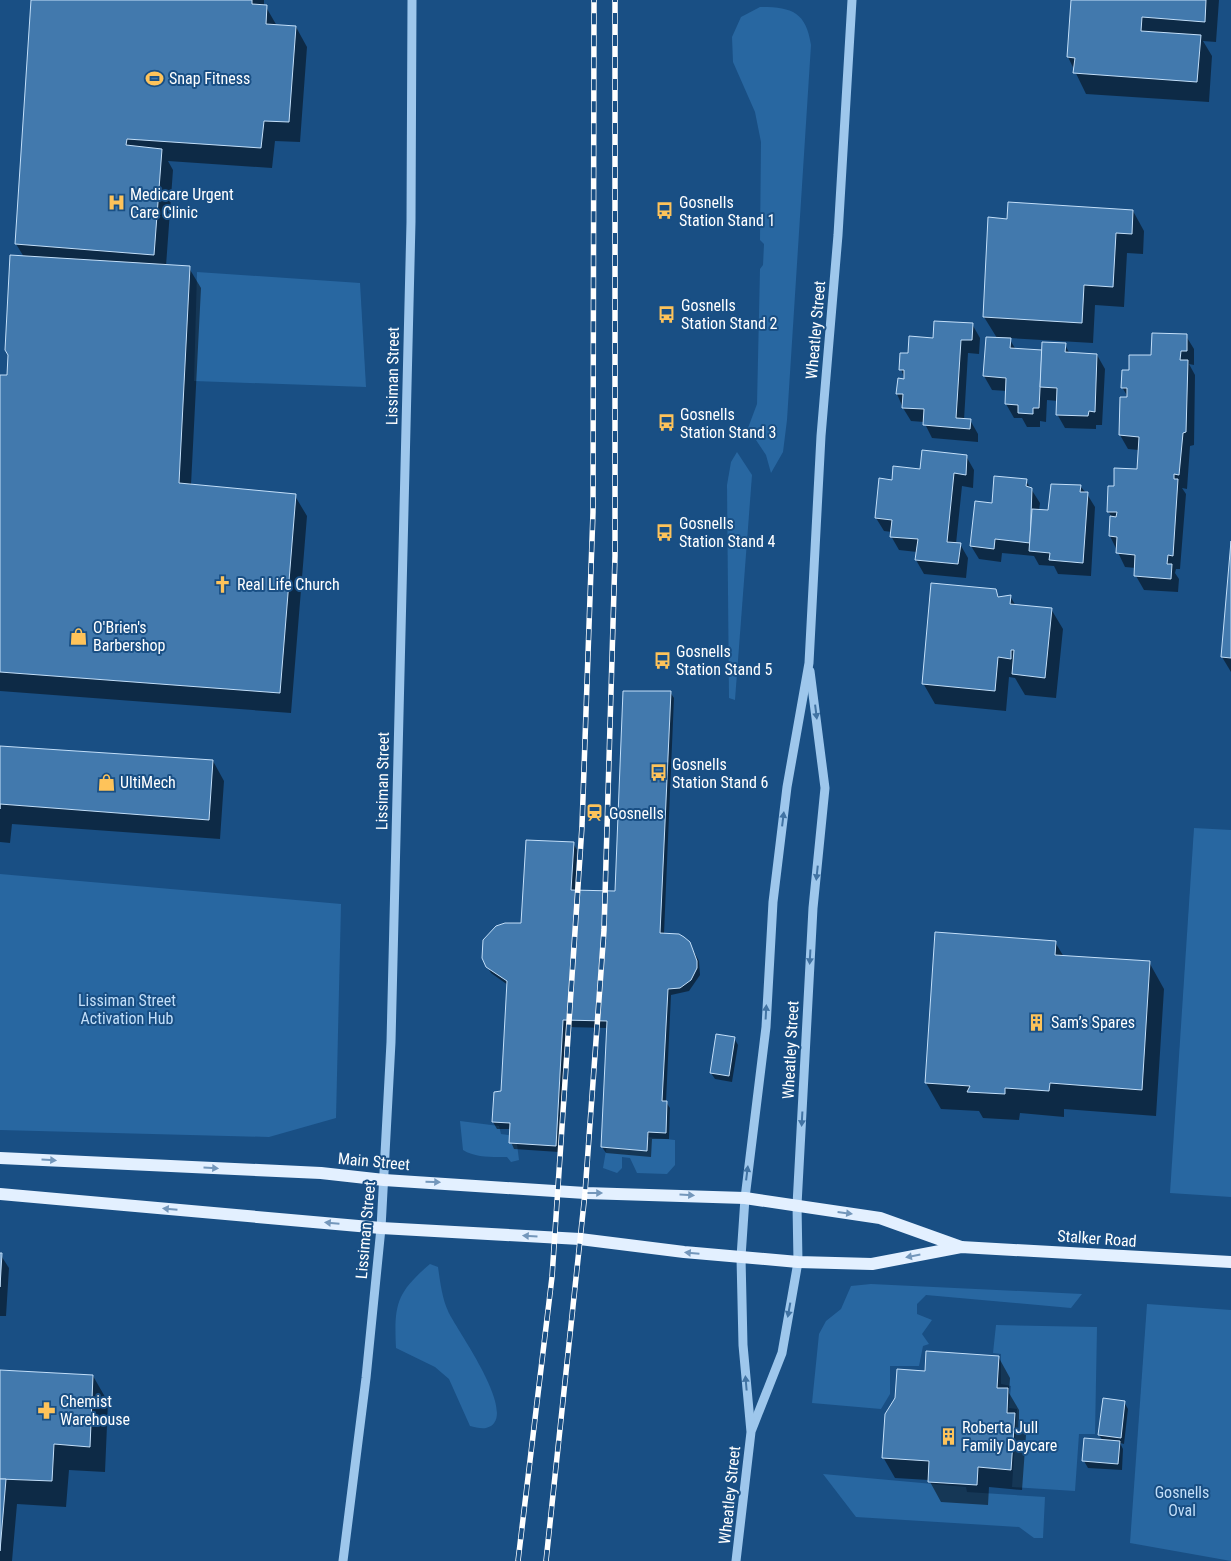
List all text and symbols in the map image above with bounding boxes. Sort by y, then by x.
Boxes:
sports icon: Snap Fitness [145,68,165,88]
place label: Snap Fitness [169,69,250,88]
place label: Medicare Urgent Care Clinic [130,185,234,222]
hospital icon: Medicare Urgent Care Clinic [106,193,126,213]
place label: Gosnells Station Stand 1 [679,193,776,230]
bus stop icon: Gosnells Station Stand 1 [655,201,675,221]
street label: Wheatley Street [802,280,829,380]
place label: Gosnells Station Stand 2 [681,296,778,333]
bus stop icon: Gosnells Station Stand 2 [657,304,677,324]
street label: Lissiman Street [382,326,403,425]
place label: Gosnells Station Stand 3 [680,405,777,442]
bus stop icon: Gosnells Station Stand 3 [656,413,676,433]
place label: Gosnells Station Stand 4 [679,514,776,551]
bus stop icon: Gosnells Station Stand 4 [655,522,675,542]
church icon: Real Life Church [213,574,233,594]
place label: Real Life Church [237,575,340,594]
place label: O'Brien's Barbershop [93,618,166,655]
shop icon: O'Brien's Barbershop [69,626,89,646]
place label: Gosnells Station Stand 5 [676,642,773,679]
bus stop icon: Gosnells Station Stand 5 [652,650,672,670]
one-way arrow [812,704,820,720]
street label: Lissiman Street [372,731,393,830]
place label: Gosnells Station Stand 6 [672,755,769,792]
bus stop icon: Gosnells Station Stand 6 [648,763,668,783]
shop icon: UltiMech [96,772,116,792]
place label: UltiMech [120,773,176,792]
station icon: Gosnells [585,803,605,823]
place label: Gosnells [609,804,664,823]
one-way arrow [779,811,787,827]
one-way arrow [812,865,820,881]
one-way arrow [806,949,814,965]
park label: Lissiman Street Activation Hub [78,991,176,1028]
street label: Wheatley Street [778,1000,803,1100]
one-way arrow [763,1004,771,1020]
building icon: Sam’s Spares [1027,1012,1047,1032]
place label: Sam’s Spares [1051,1013,1135,1032]
one-way arrow [797,1111,805,1127]
street label: Main Street [337,1149,411,1174]
one-way arrow [41,1157,57,1165]
one-way arrow [203,1164,219,1172]
one-way arrow [743,1165,751,1181]
one-way arrow [425,1179,441,1187]
street label: Lissiman Street [352,1180,379,1280]
one-way arrow [587,1189,603,1197]
one-way arrow [679,1191,695,1199]
one-way arrow [162,1205,178,1213]
one-way arrow [838,1210,854,1218]
one-way arrow [324,1219,340,1227]
street label: Stalker Road [1057,1226,1137,1251]
one-way arrow [522,1232,538,1240]
one-way arrow [684,1249,700,1257]
one-way arrow [906,1252,921,1260]
one-way arrow [785,1302,793,1318]
one-way arrow [742,1375,750,1391]
place label: Chemist Warehouse [60,1392,130,1429]
pharmacy icon: Chemist Warehouse [36,1400,56,1420]
place label: Roberta Jull Family Daycare [962,1418,1057,1455]
building icon: Roberta Jull Family Daycare [938,1426,958,1446]
street label: Wheatley Street [715,1445,744,1545]
park label: Gosnells Oval [1155,1483,1209,1520]

